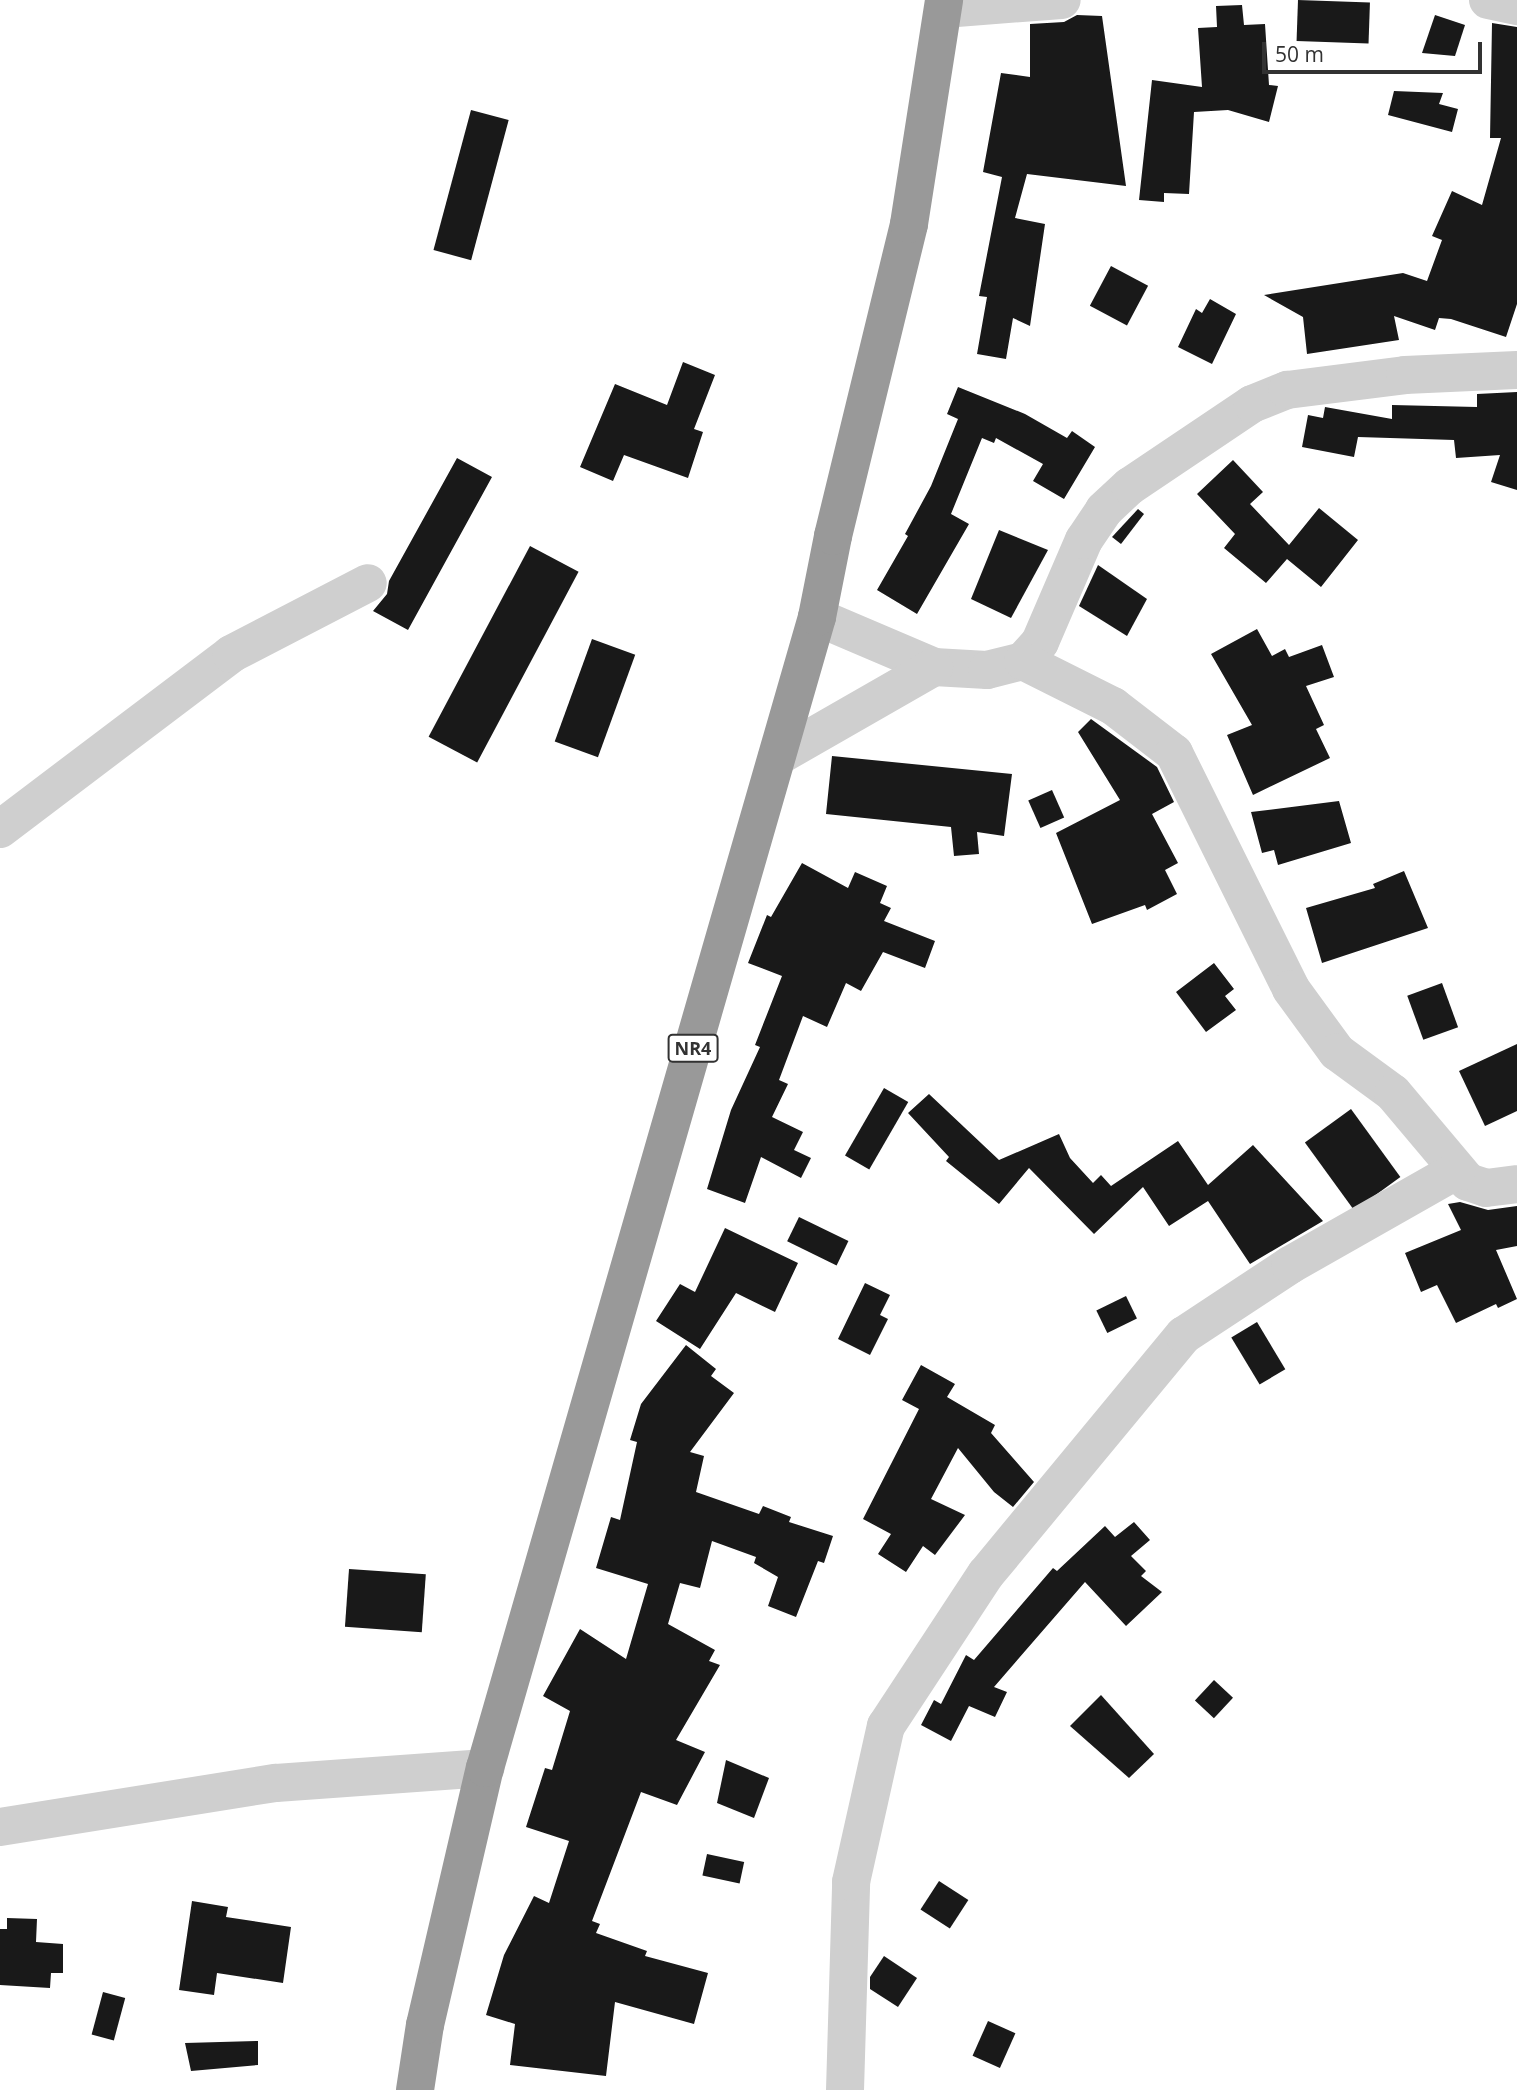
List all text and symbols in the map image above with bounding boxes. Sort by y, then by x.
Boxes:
scale bar [1265,28,1486,72]
text: 50 m [1275,40,1324,68]
road number: NR4 [667,1034,719,1063]

